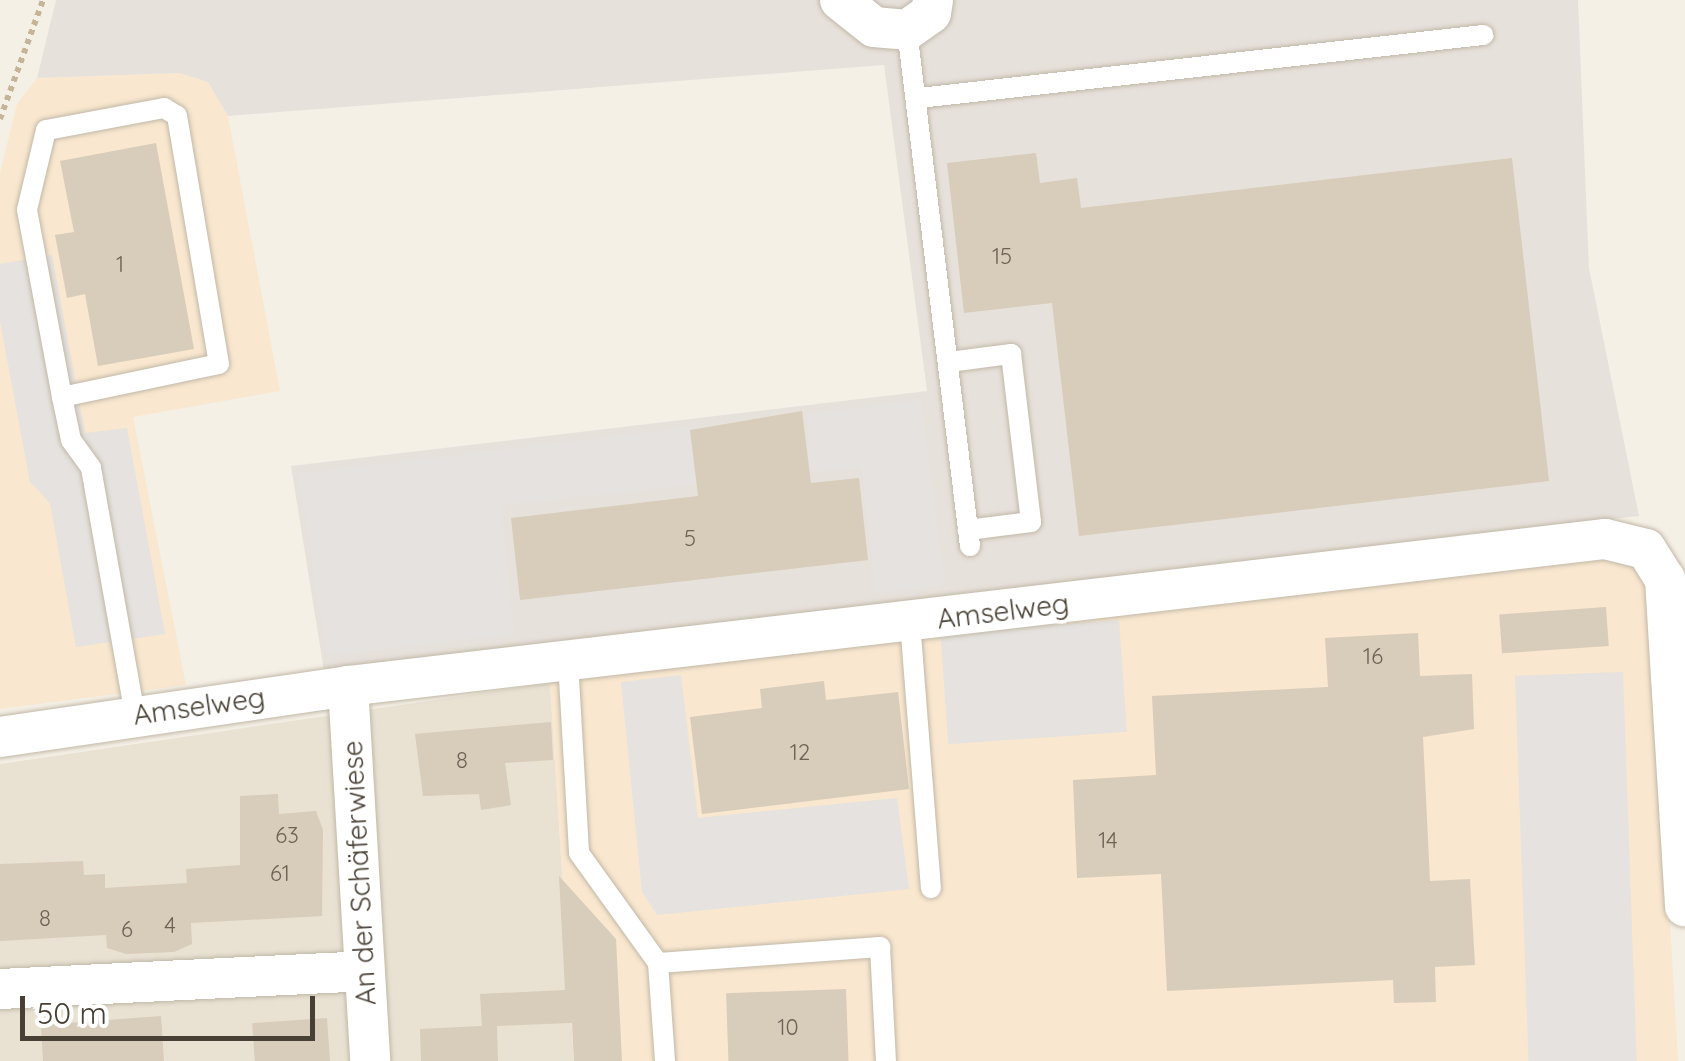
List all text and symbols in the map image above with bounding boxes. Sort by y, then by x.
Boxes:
house number: 15 [992,244,1012,270]
house number: 1 [116,252,124,278]
house number: 5 [684,526,696,552]
street label: Amselweg [935,586,1071,636]
house number: 16 [1363,644,1383,670]
street label: Amselweg [131,680,267,732]
street label: An der Schäferwiese [335,740,383,1006]
house number: 12 [790,740,810,766]
house number: 8 [456,748,468,774]
house number: 63 [275,823,299,849]
house number: 14 [1098,828,1118,854]
house number: 61 [270,861,290,887]
house number: 8 [39,906,51,932]
house number: 4 [164,913,176,939]
house number: 6 [121,917,133,943]
scale bar [25,976,320,1038]
text: 50 m [37,994,107,1032]
house number: 10 [777,1015,799,1041]

